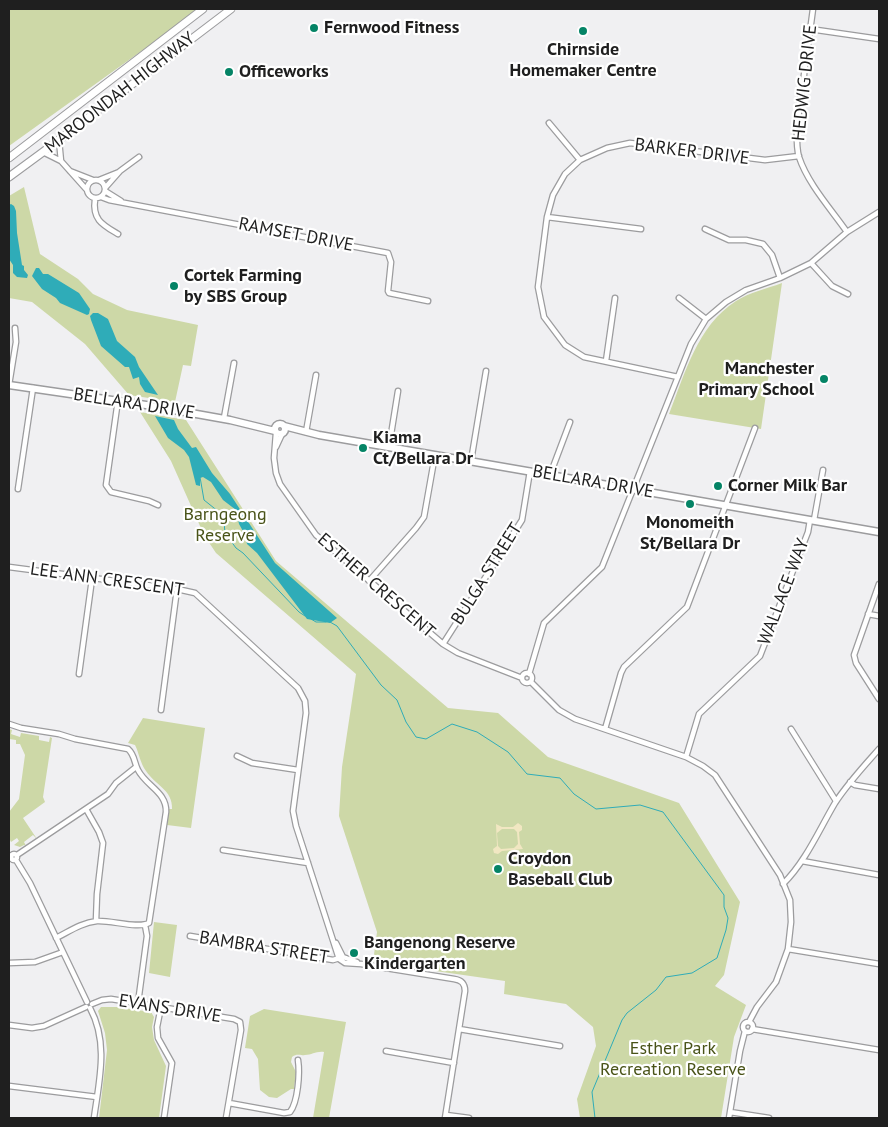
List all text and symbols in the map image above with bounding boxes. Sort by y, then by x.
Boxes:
place label: Fernwood Fitness [324,17,459,39]
marker: Fernwood Fitness [308,22,320,34]
street label: HEDWIG DRIVE [788,24,822,142]
marker: Chirnside Homemaker Centre [577,25,589,37]
street label: MAROONDAH HIGHWAY [41,28,199,158]
place label: Chirnside Homemaker Centre [509,39,657,82]
place label: Officeworks [239,61,329,83]
marker: Officeworks [223,66,235,78]
street label: BARKER DRIVE [633,134,751,170]
street label: RAMSET DRIVE [237,213,355,257]
place label: Cortek Farming by SBS Group [184,265,302,308]
marker: Cortek Farming by SBS Group [168,280,180,292]
place label: Manchester Primary School [698,358,814,400]
marker: Manchester Primary School [818,373,830,385]
street label: BELLARA DRIVE [72,384,196,424]
place label: Kiama Ct/Bellara Dr [373,427,473,469]
marker: Kiama Ct/Bellara Dr [357,442,369,454]
street label: BELLARA DRIVE [531,461,655,503]
place label: Corner Milk Bar [728,475,847,497]
marker: Corner Milk Bar [712,480,724,492]
marker: Monomeith St/Bellara Dr [684,498,696,510]
park label: Barngeong Reserve [183,504,267,546]
place label: Monomeith St/Bellara Dr [640,512,740,554]
street label: BULGA STREET [447,519,527,629]
street label: ESTHER CRESCENT [313,529,439,643]
street label: WALLACE WAY [754,536,814,648]
street label: LEE ANN CRESCENT [29,559,185,601]
place label: Croydon Baseball Club [508,848,613,891]
marker: Croydon Baseball Club [492,863,504,875]
street label: BAMBRA STREET [198,927,330,969]
place label: Bangenong Reserve Kindergarten [364,932,515,974]
marker: Bangenong Reserve Kindergarten [348,947,360,959]
street label: EVANS DRIVE [117,990,223,1028]
park label: Esther Park Recreation Reserve [600,1038,746,1080]

